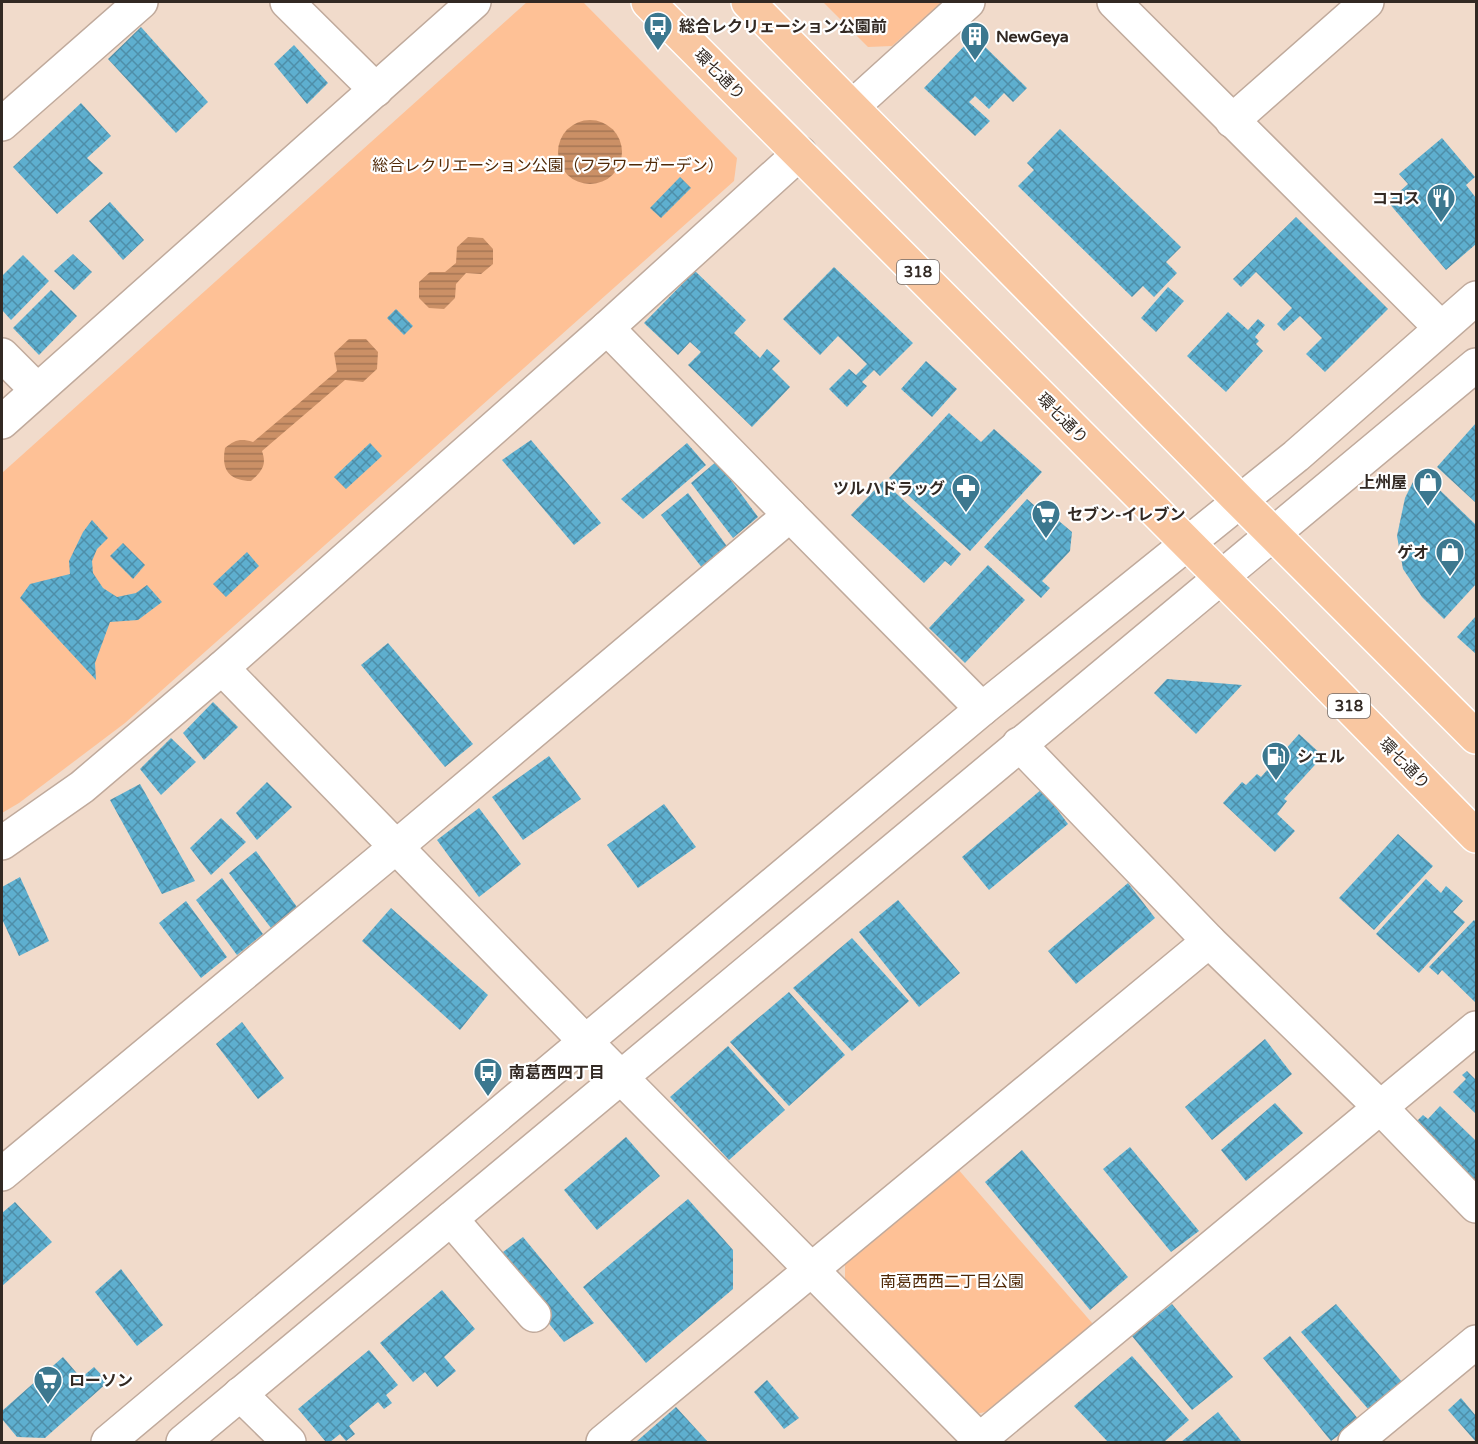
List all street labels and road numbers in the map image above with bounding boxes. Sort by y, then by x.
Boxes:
street label: 環七通り [690,45,749,104]
road number: 318 [897,260,939,284]
street label: 環七通り [1033,389,1092,448]
road number: 318 [1328,694,1370,718]
street label: 環七通り [1375,734,1434,794]

